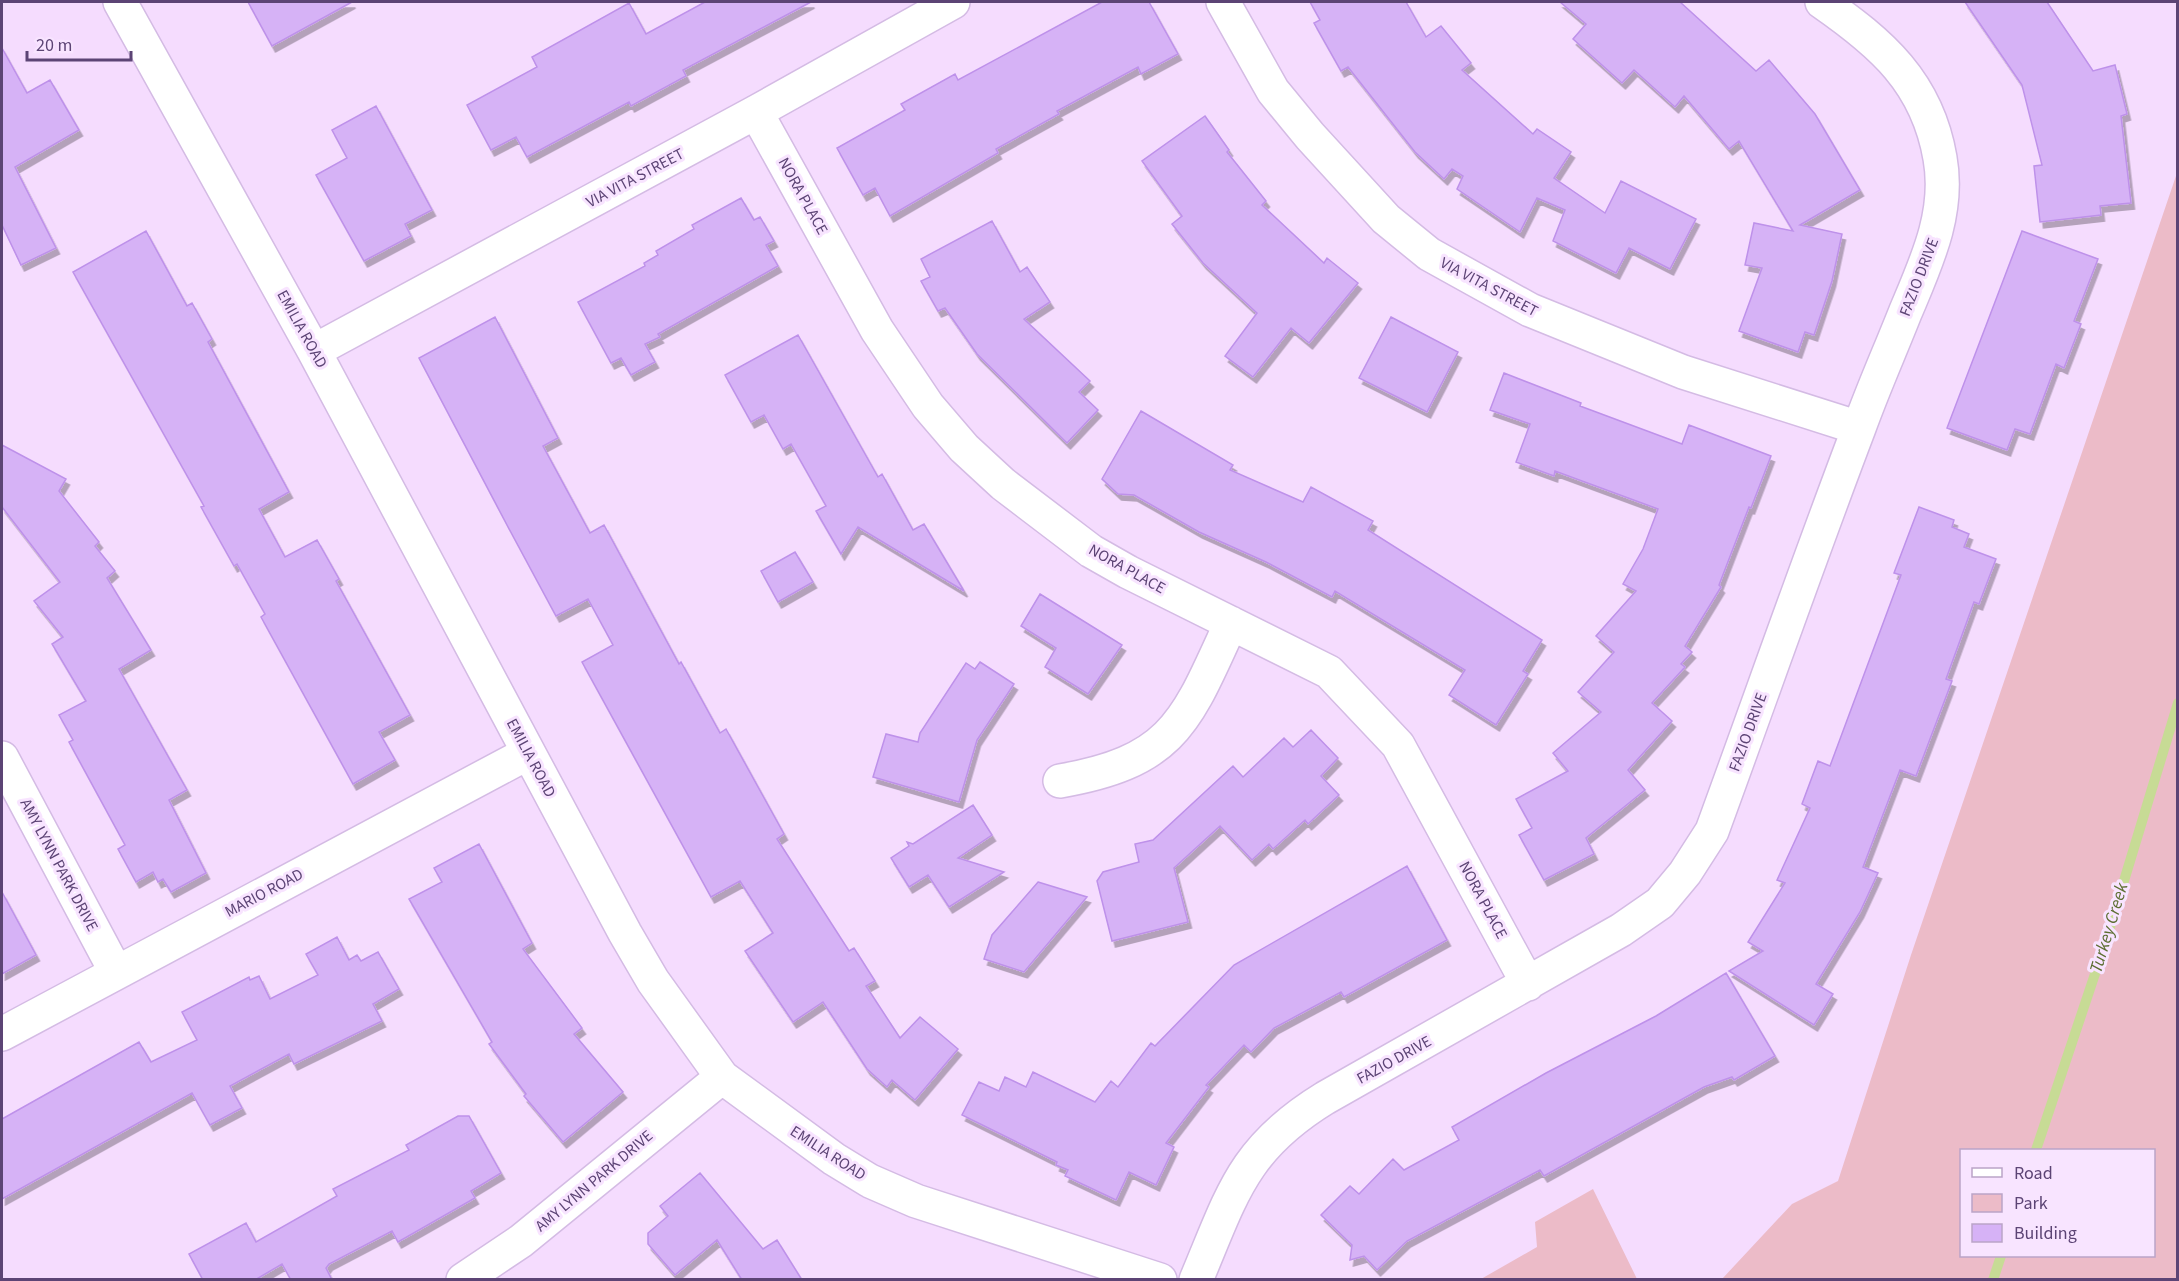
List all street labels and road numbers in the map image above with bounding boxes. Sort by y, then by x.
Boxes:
street label: VIA VITA STREET [582,143,688,213]
street label: NORA PLACE [773,154,833,238]
street label: FAZIO DRIVE [1894,235,1944,319]
street label: VIA VITA STREET [1436,252,1542,322]
street label: EMILIA ROAD [271,286,333,372]
street label: NORA PLACE [1085,539,1169,599]
street label: FAZIO DRIVE [1724,690,1772,774]
street label: EMILIA ROAD [501,715,561,801]
street label: AMY LYNN PARK DRIVE [15,795,103,935]
street label: NORA PLACE [1453,857,1513,943]
street label: MARIO ROAD [221,863,307,923]
street label: FAZIO DRIVE [1353,1030,1435,1090]
street label: EMILIA ROAD [786,1120,870,1186]
street label: AMY LYNN PARK DRIVE [530,1125,658,1237]

